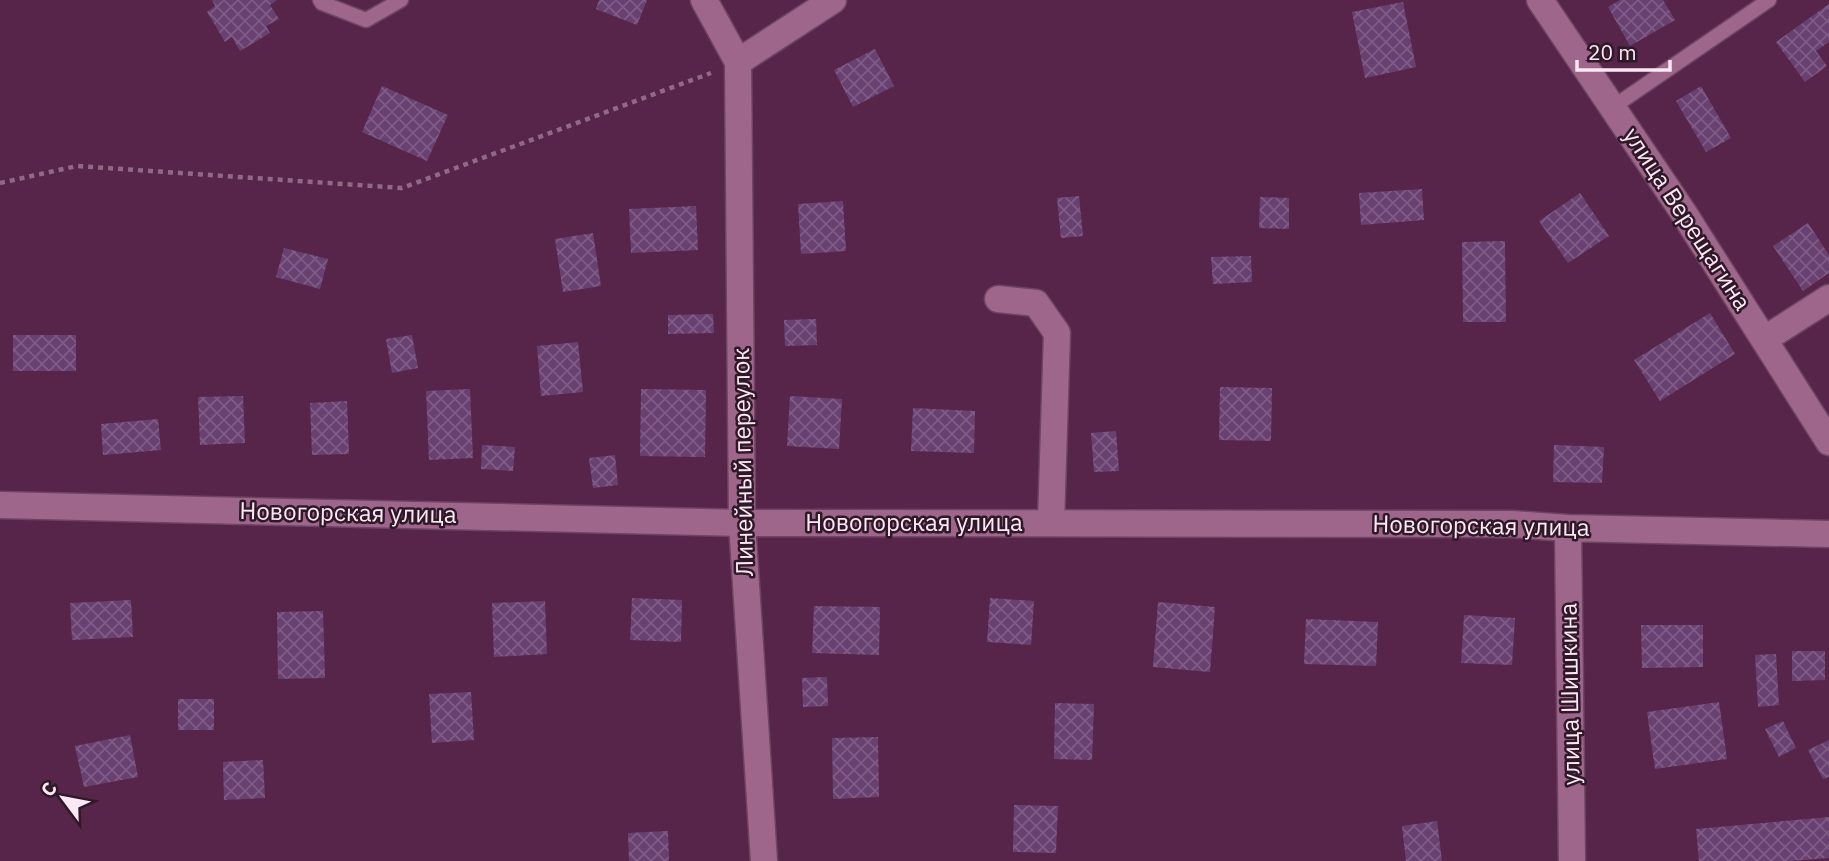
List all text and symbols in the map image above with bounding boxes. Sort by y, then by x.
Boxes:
scale bar [1577,28,1670,72]
text: 20 m [1588,38,1637,66]
street label: улица Верещагина [1617,121,1759,316]
street label: Линейный переулок [724,347,760,577]
street label: Новогорская улица [239,494,457,530]
street label: Новогорская улица [805,506,1023,538]
street label: Новогорская улица [1372,507,1590,543]
street label: улица Шишкина [1551,602,1587,786]
north arrow [28,763,98,833]
text: С [35,777,62,801]

